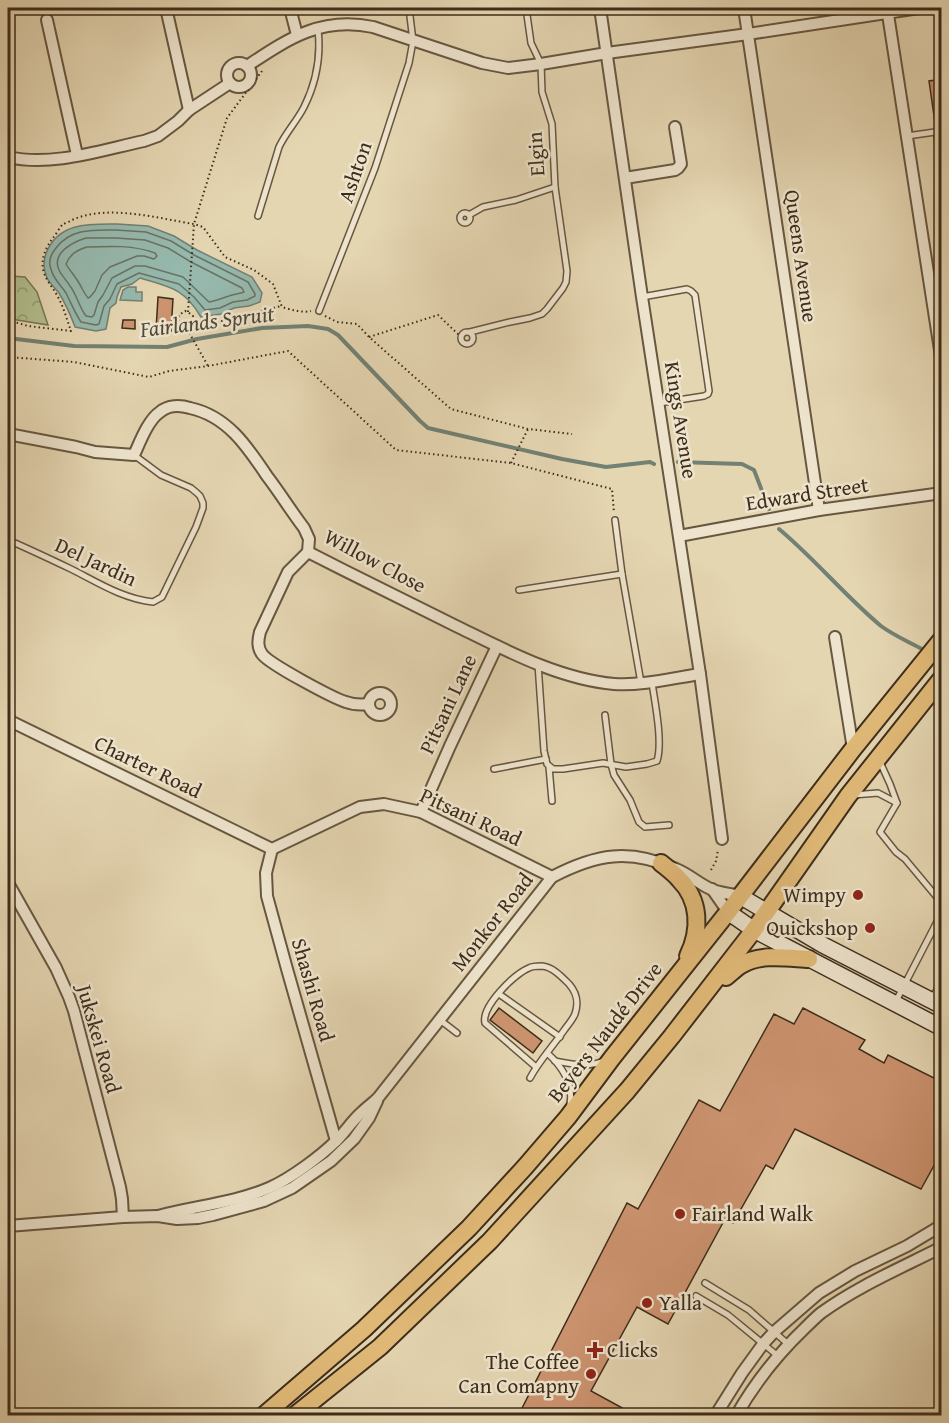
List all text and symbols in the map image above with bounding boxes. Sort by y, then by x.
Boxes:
street label: Elgin [518,130,553,177]
street label: Ashton [330,137,379,207]
street label: Queens Avenue [777,188,826,324]
water label: Fairlands Spruit [137,297,277,345]
street label: Kings Avenue [657,359,706,481]
street label: Edward Street [743,468,871,518]
street label: Willow Close [319,521,432,601]
street label: Del Jardin [50,529,142,594]
street label: Pitsani Lane [411,649,484,759]
street label: Charter Road [89,727,208,806]
street label: Pitsani Road [415,779,528,854]
street label: Monkor Road [443,865,541,978]
place label: Wimpy [783,879,847,910]
marker: Wimpy [851,888,865,902]
place label: Quickshop [766,912,858,943]
marker: Quickshop [863,921,877,935]
street label: Shashi Road [284,934,343,1046]
street label: Beyers Naudé Drive [540,955,670,1109]
street label: Jukskei Road [68,978,130,1097]
place label: Fairland Walk [692,1198,813,1229]
marker: Fairland Walk [673,1207,687,1221]
place label: Yalla [659,1287,702,1318]
marker: Yalla [640,1296,654,1310]
place label: Clicks [607,1334,658,1365]
marker: Clicks [588,1343,602,1357]
place label: The Coffee Can Comapny [458,1346,580,1401]
marker: The Coffee Can Comapny [584,1367,598,1381]

